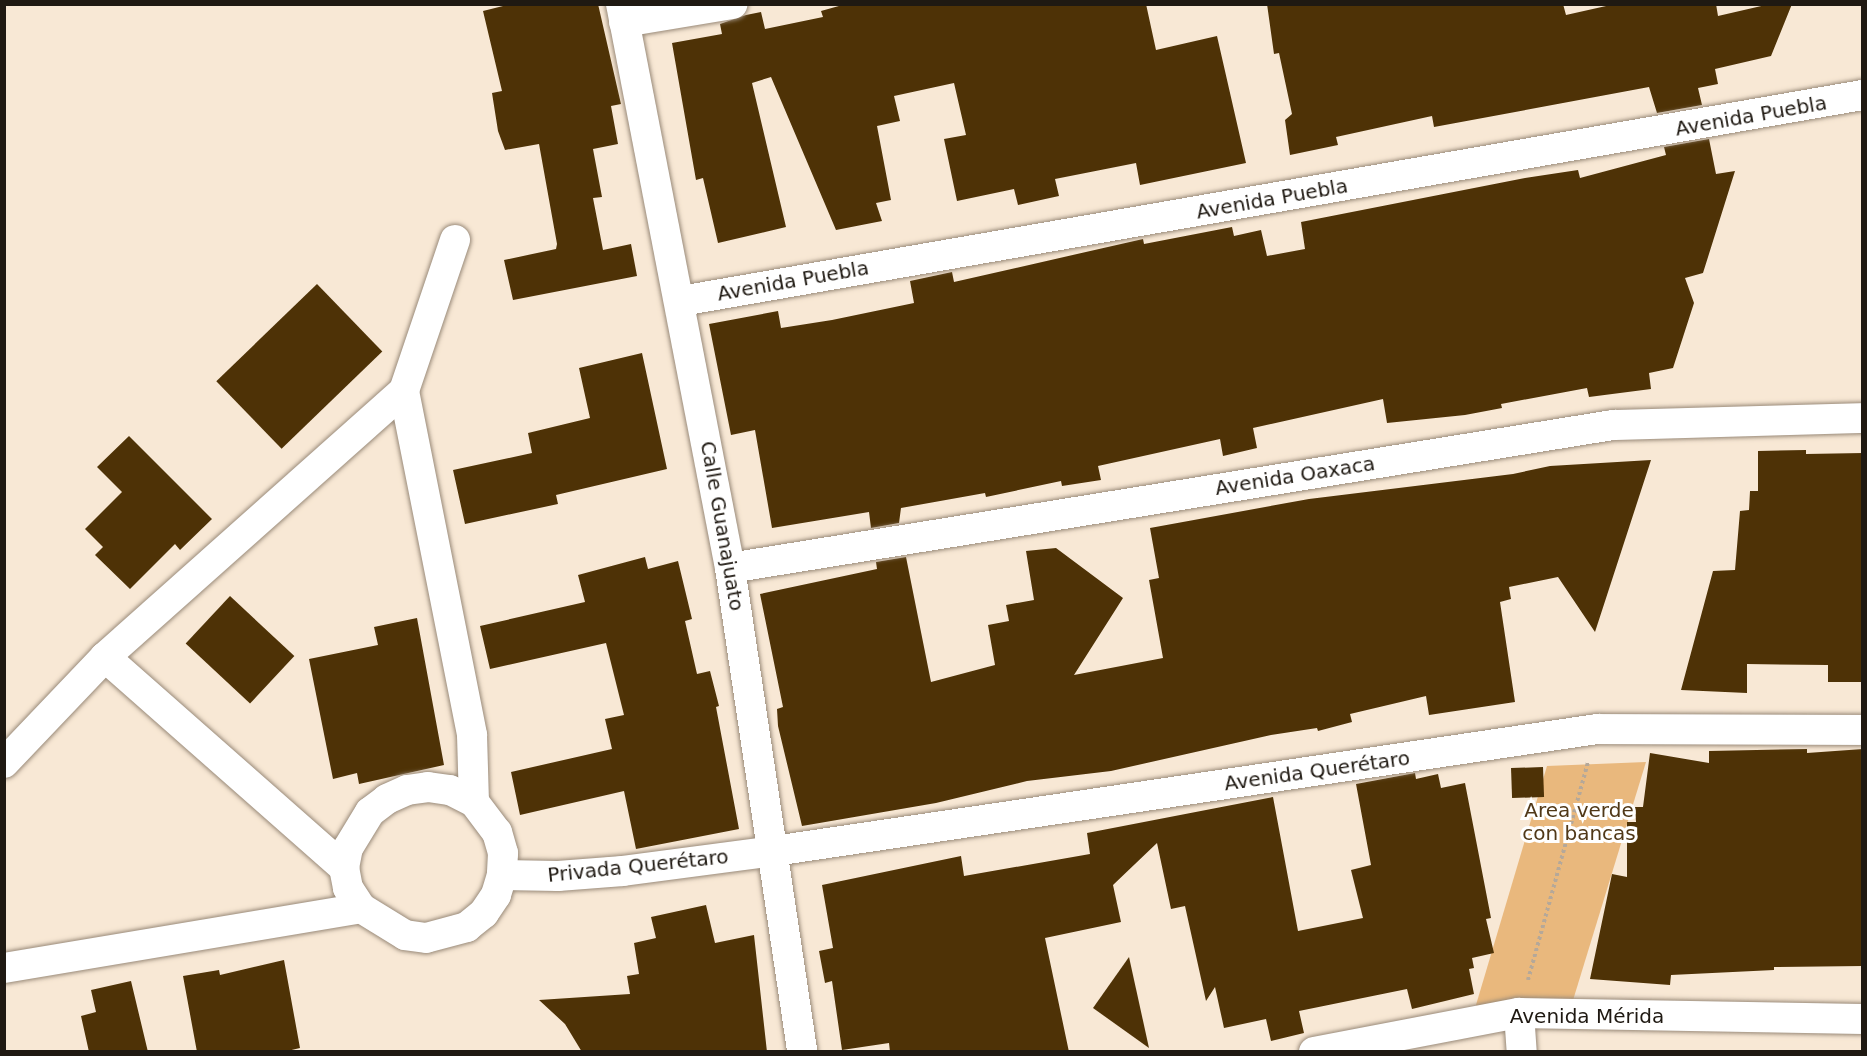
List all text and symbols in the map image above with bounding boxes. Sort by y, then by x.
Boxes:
street label: Avenida Puebla [1673,91,1829,141]
street label: Avenida Puebla [1194,174,1350,224]
street label: Avenida Puebla [715,256,871,306]
street label: Calle Guanajuato [695,439,749,613]
street label: Avenida Oaxaca [1213,452,1377,500]
street label: Avenida Querétaro [1223,746,1411,796]
park label: Area verde con bancas [1522,798,1636,845]
street label: Privada Querétaro [546,845,730,887]
street label: Avenida Mérida [1510,1004,1664,1028]

